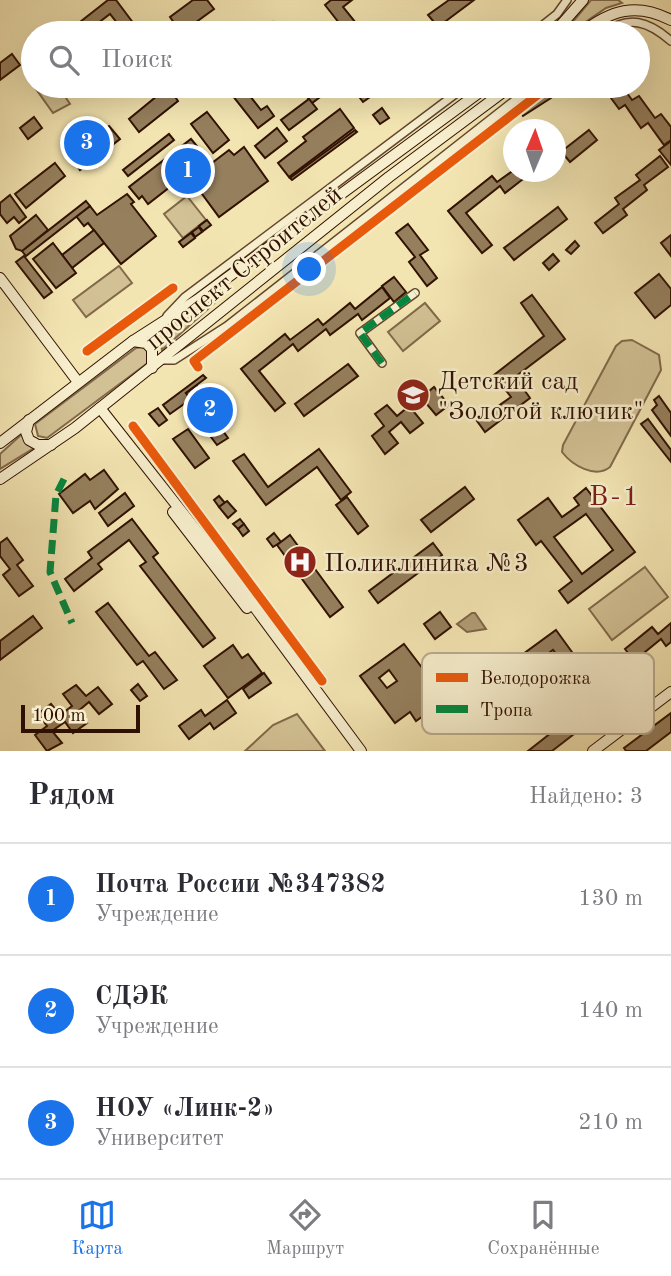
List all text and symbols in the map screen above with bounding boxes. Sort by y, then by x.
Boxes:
search box [21,21,650,98]
icon: search [45,41,83,79]
text: Поиск [101,47,173,73]
pin: 3 [64,117,110,169]
north arrow [503,119,566,182]
pin: 1 [165,145,211,197]
street label: проспект Строителей [141,182,347,355]
your location [292,252,326,286]
place label: Детский сад "Золотой ключик" [438,369,644,425]
school or university icon: Детский сад "Золотой ключик" [394,376,432,414]
pin: 2 [187,384,233,436]
district label: В-1 [589,484,641,512]
hospital icon: Поликлиника №3 [281,543,319,581]
place label: Поликлиника №3 [324,551,529,577]
legend [422,653,654,734]
text: Велодорожка [480,670,591,689]
scale bar [21,702,140,734]
text: Тропа [480,702,533,721]
text: 100 m [32,707,85,726]
text: Рядом [28,781,115,811]
text: Найдено: 3 [529,785,643,808]
text: Почта России №347382 [95,872,386,898]
text: 1 [44,887,58,910]
text: 130 m [578,887,643,910]
text: Учреждение [95,903,219,926]
text: СДЭК [95,984,168,1010]
text: 2 [44,999,58,1022]
text: 140 m [578,999,643,1022]
text: Учреждение [95,1015,219,1038]
text: НОУ «Линк-2» [95,1096,275,1122]
text: 3 [44,1111,58,1134]
text: 210 m [578,1111,643,1134]
text: Университет [95,1127,224,1150]
tab: Карта [72,1196,123,1261]
tab: Маршрут [266,1196,344,1261]
tab: Сохранённые [487,1196,599,1261]

